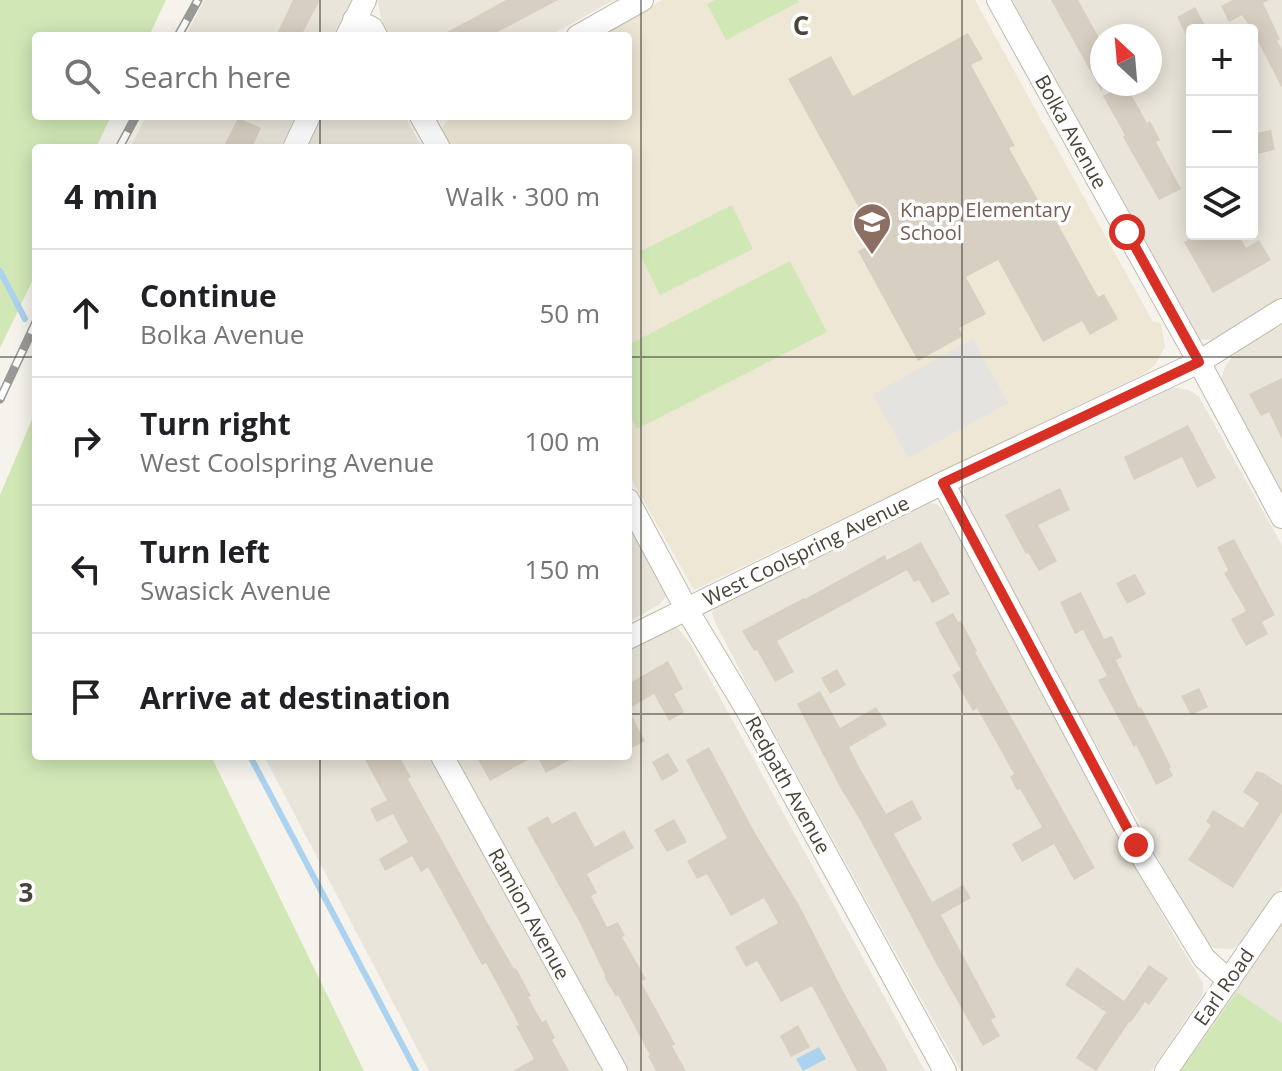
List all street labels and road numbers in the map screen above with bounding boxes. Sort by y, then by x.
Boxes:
street label: Bolka Avenue [1029,70,1114,194]
street label: West Coolspring Avenue [698,489,913,612]
street label: Redpath Avenue [739,711,837,858]
street label: Ramion Avenue [482,843,577,984]
street label: Earl Road [1187,943,1260,1031]

